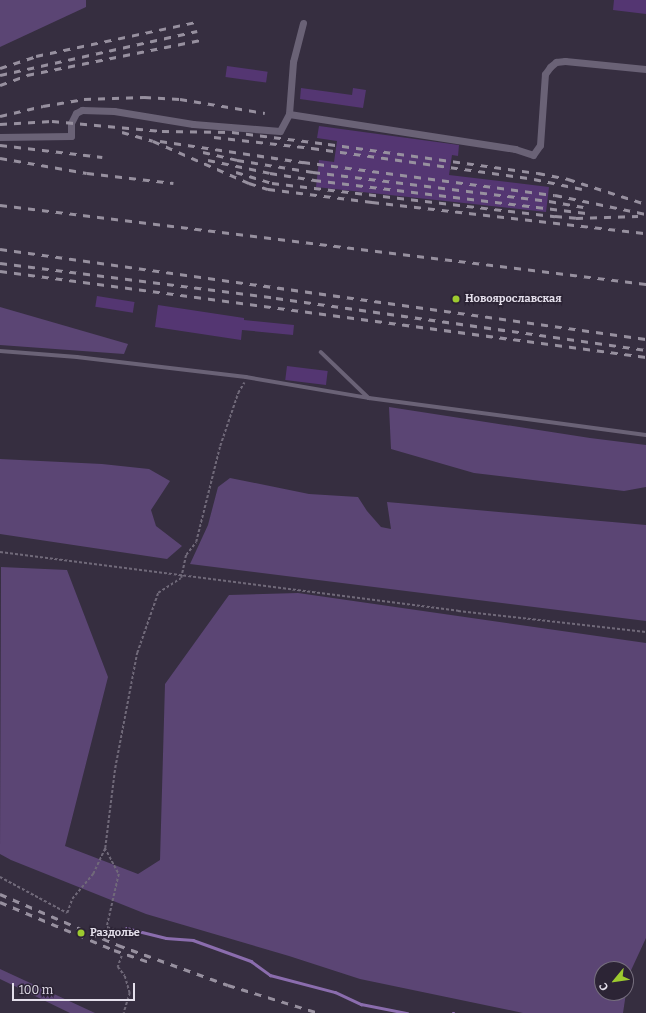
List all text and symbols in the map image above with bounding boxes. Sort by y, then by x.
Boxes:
place label: Новоярославская [465,292,562,306]
marker: Новоярославская [450,293,462,305]
place label: Раздолье [90,926,140,940]
marker: Раздолье [75,927,87,939]
north arrow [594,961,634,1001]
scale bar [14,975,137,1001]
text: С [597,980,611,993]
text: 100 m [19,983,53,997]

